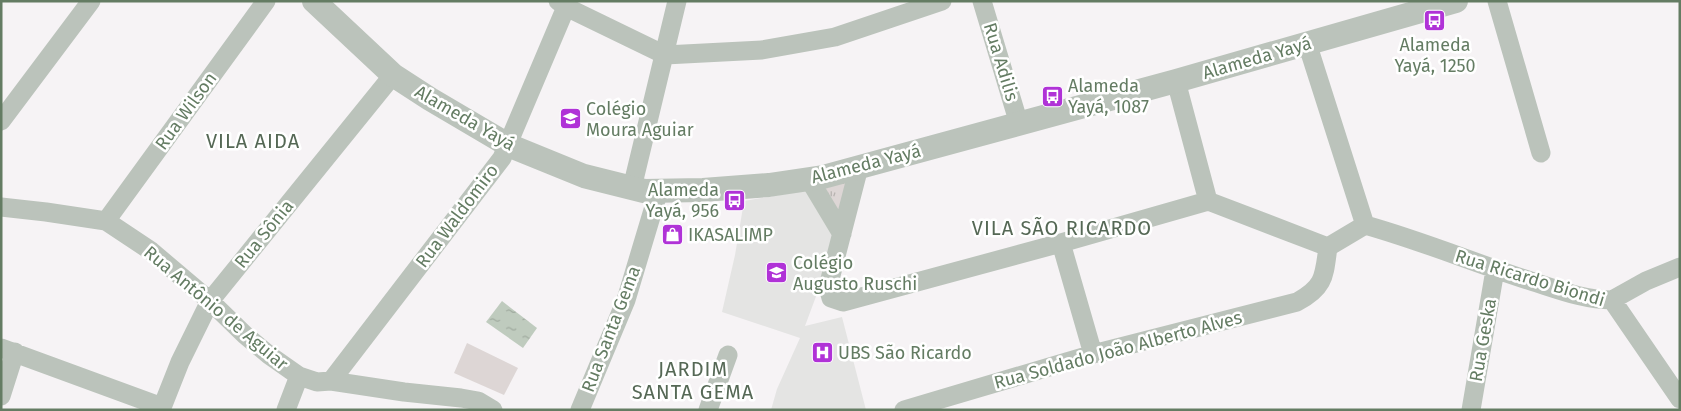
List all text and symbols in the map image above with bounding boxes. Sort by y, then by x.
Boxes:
bus stop icon: Alameda Yayá, 1250 [1423,8,1447,32]
street label: Rua Adilis [979,20,1023,104]
street label: Alameda Yayá [1200,32,1314,84]
place label: Alameda Yayá, 1250 [1394,34,1476,77]
street label: Rua Wilson [150,68,222,154]
place label: Alameda Yayá, 1087 [1068,75,1149,118]
street label: Alameda Yayá [411,80,519,156]
bus stop icon: Alameda Yayá, 1087 [1040,84,1064,108]
place label: Colégio Moura Aguiar [586,98,694,141]
school or university icon: Colégio Moura Aguiar [558,107,582,131]
district label: VILA AIDA [206,129,300,153]
street label: Alameda Yayá [809,140,923,188]
street label: Rua Waldomiro [411,160,503,272]
place label: Alameda Yayá, 956 [645,179,719,222]
bus stop icon: Alameda Yayá, 956 [723,188,747,212]
street label: Rua Sônia [230,195,298,273]
district label: VILA SÃO RICARDO [972,216,1152,240]
shop icon: IKASALIMP [660,223,684,247]
place label: IKASALIMP [688,224,773,246]
street label: Rua Antônio de Aguiar [139,241,293,375]
street label: Rua Ricardo Biondi [1452,245,1608,311]
place label: Colégio Augusto Ruschi [793,252,917,295]
school or university icon: Colégio Augusto Ruschi [765,261,789,285]
street label: Rua Santa Gema [577,263,645,395]
street label: Rua Geska [1465,297,1501,383]
street label: Rua Soldado João Alberto Alves [992,306,1244,394]
hospital icon: UBS São Ricardo [810,341,834,365]
place label: UBS São Ricardo [838,342,972,364]
district label: JARDIM SANTA GEMA [632,357,754,404]

